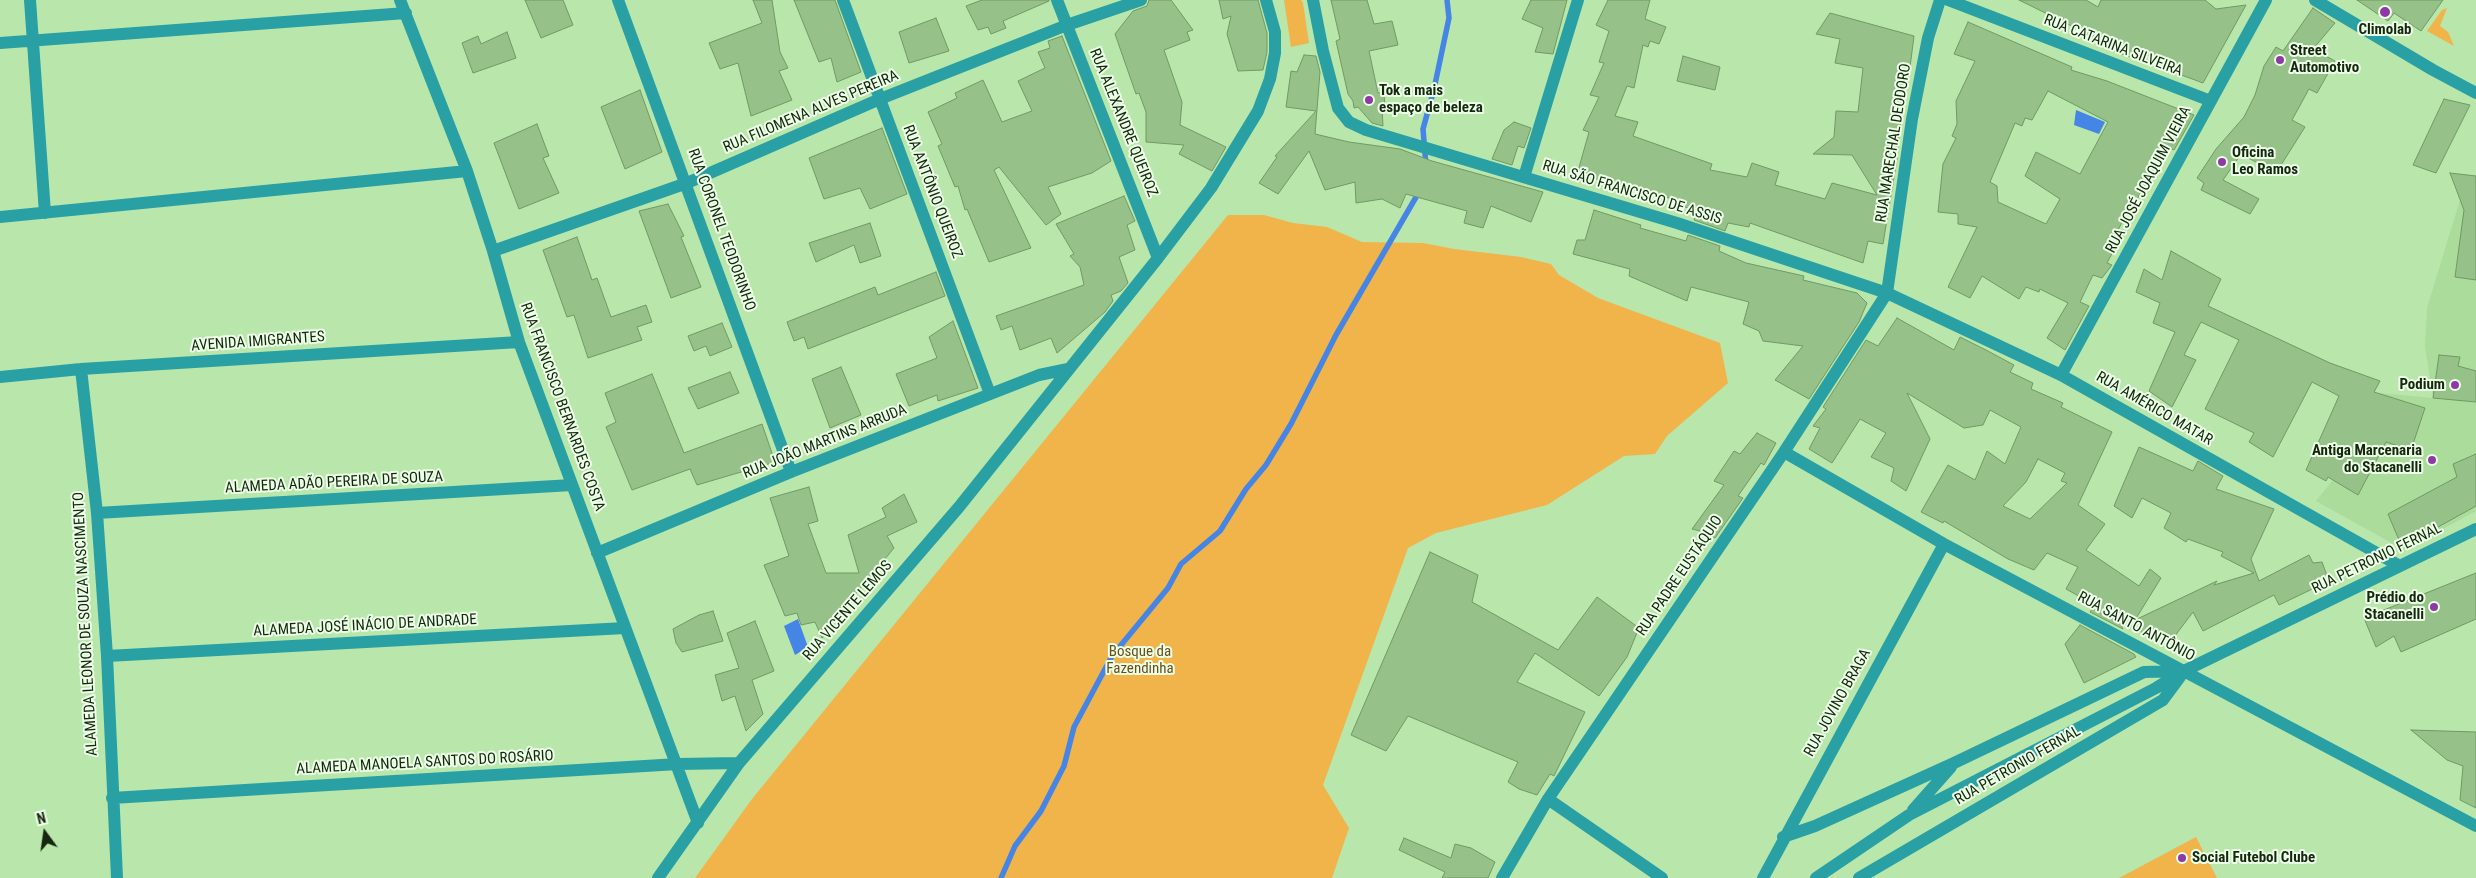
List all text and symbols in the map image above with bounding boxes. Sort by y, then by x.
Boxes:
marker: Climolab [2378,5,2392,19]
street label: RUA CATARINA SILVEIRA [2041,11,2185,81]
place label: Climolab [2359,21,2411,39]
place label: Street Automotivo [2290,42,2359,77]
street label: RUA ALEXANDRE QUEIROZ [1085,46,1161,200]
marker: Street Automotivo [2274,54,2286,66]
street label: RUA MARECHAL DEODORO [1873,62,1915,224]
street label: RUA FILOMENA ALVES PEREIRA [721,67,901,157]
place label: Tok a mais espaço de beleza [1379,82,1483,117]
marker: Tok a mais espaço de beleza [1363,94,1375,106]
street label: RUA JOSÉ JOAQUIM VIEIRA [2103,103,2195,257]
street label: RUA ANTÔNIO QUEIROZ [898,123,966,261]
place label: Oficina Leo Ramos [2232,144,2298,179]
street label: RUA CORONEL TEODORINHO [683,146,759,314]
marker: Oficina Leo Ramos [2216,156,2228,168]
street label: RUA SÃO FRANCISCO DE ASSIS [1540,157,1724,229]
street label: RUA FRANCISCO BERNARDES COSTA [516,300,608,514]
street label: AVENIDA IMIGRANTES [191,328,325,356]
street label: RUA AMÉRICO MATAR [2093,368,2215,450]
place label: Podium [2399,376,2445,394]
marker: Podium [2449,379,2461,391]
street label: RUA JOÃO MARTINS ARRUDA [740,401,910,483]
place label: Antiga Marcenaria do Stacanelli [2312,442,2422,477]
marker: Antiga Marcenaria do Stacanelli [2426,454,2438,466]
street label: ALAMEDA ADÃO PEREIRA DE SOUZA [225,468,443,498]
street label: ALAMEDA LEONOR DE SOUZA NASCIMENTO [70,491,102,757]
street label: RUA PADRE EUSTÁQUIO [1633,512,1727,640]
street label: RUA PETRONIO FERNAL [2309,520,2445,598]
street label: RUA VICENTE LEMOS [800,557,896,665]
street label: RUA SANTO ANTÔNIO [2074,588,2198,666]
place label: Prédio do Stacanelli [2364,589,2424,624]
marker: Prédio do Stacanelli [2428,601,2440,613]
street label: ALAMEDA JOSÉ INÁCIO DE ANDRADE [253,611,477,641]
park label: Bosque da Fazendinha [1106,643,1174,678]
street label: RUA JOVINO BRAGA [1801,646,1875,760]
street label: RUA PETRONIO FERNAL [1952,723,2084,809]
street label: ALAMEDA MANOELA SANTOS DO ROSÁRIO [296,747,554,779]
north arrow [20,808,70,858]
text: N [35,810,47,827]
place label: Social Futebol Clube [2192,849,2315,867]
marker: Social Futebol Clube [2176,852,2188,864]

